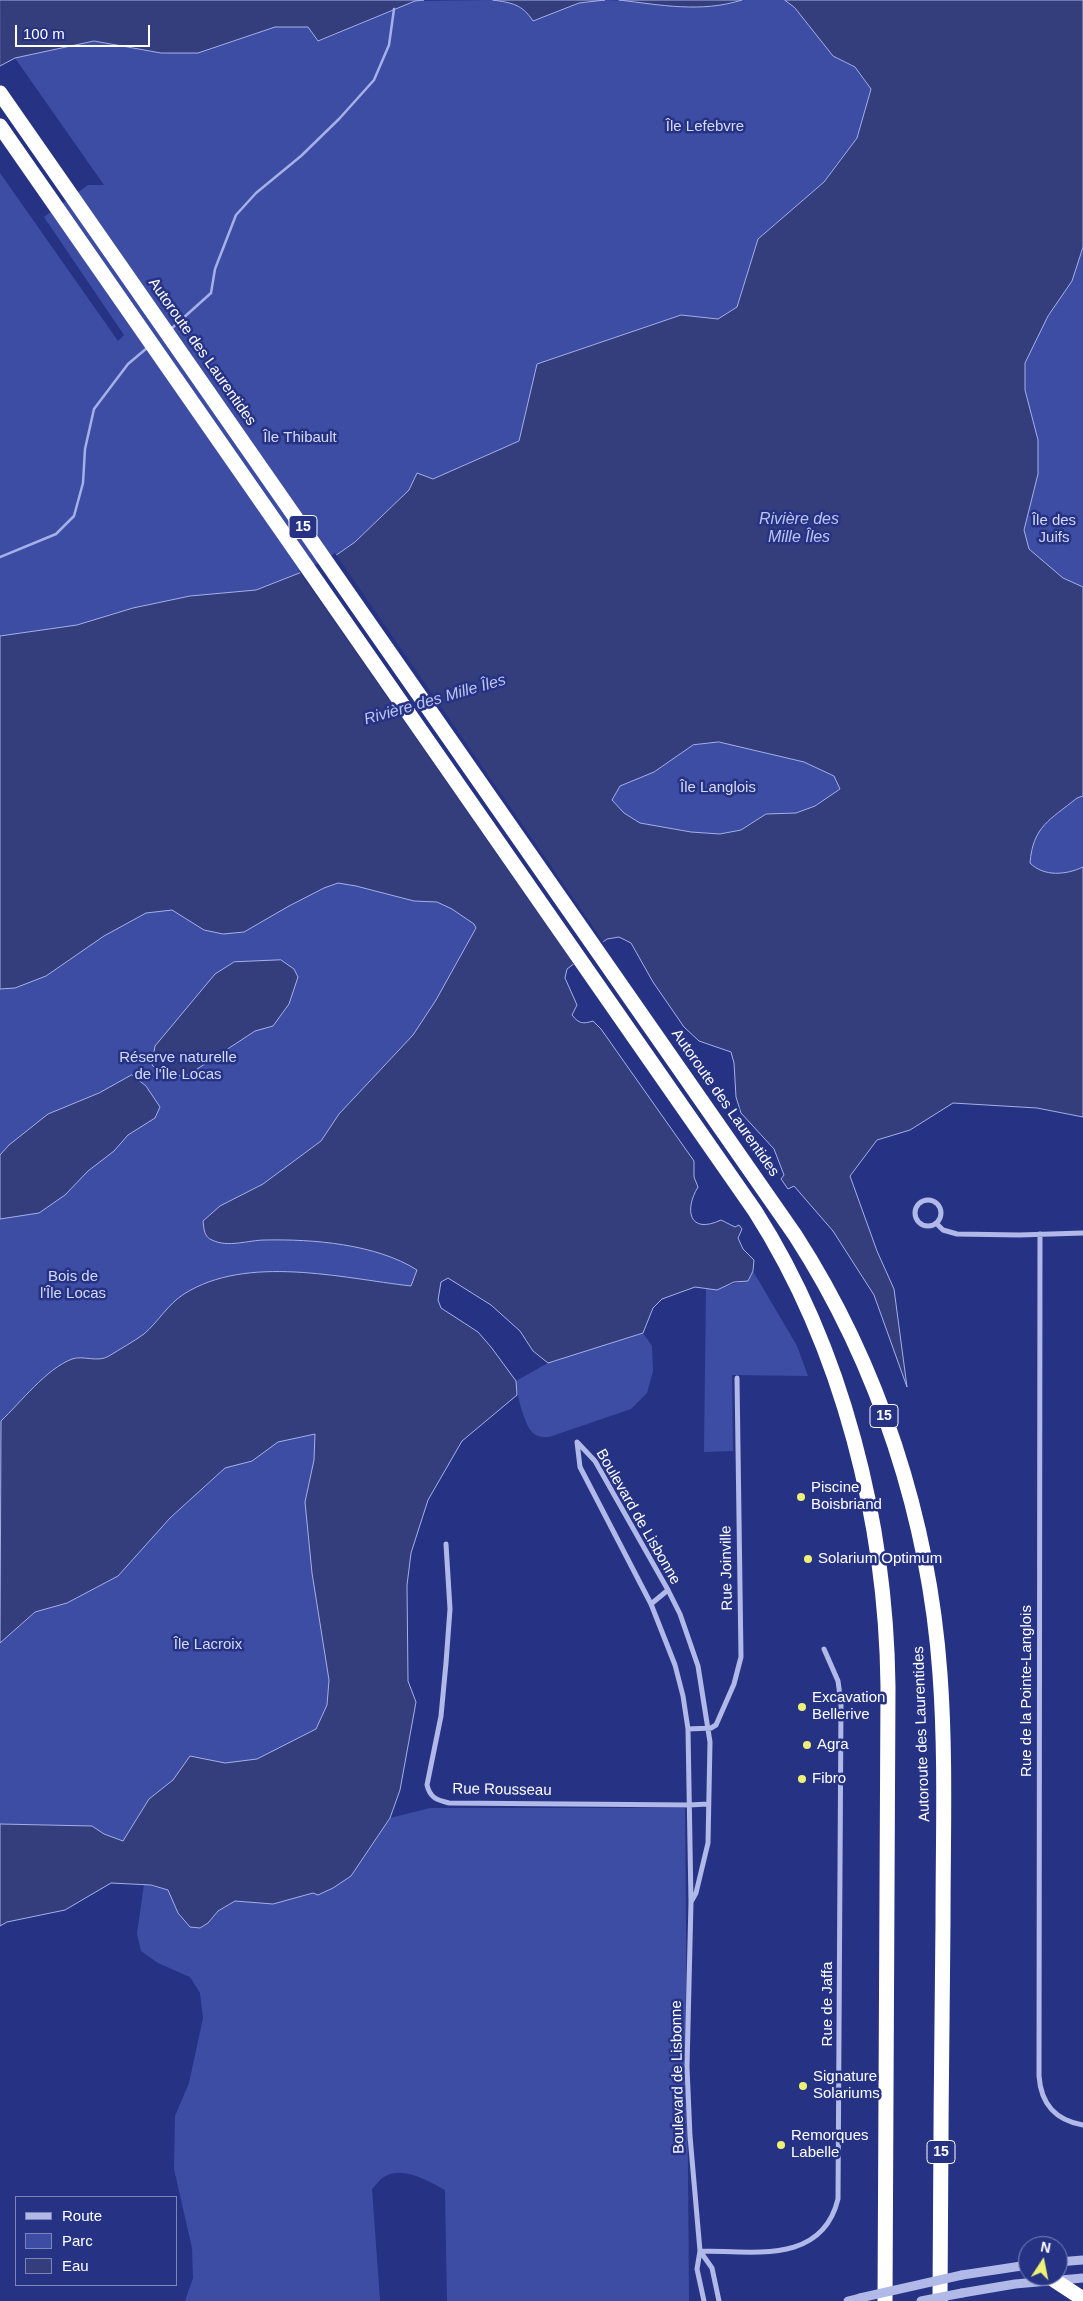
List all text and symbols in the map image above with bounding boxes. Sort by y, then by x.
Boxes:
scale bar [18,15,152,47]
text: 100 m [23,25,65,42]
park label: Île Lefebvre [666,118,744,136]
street label: Autoroute des Laurentides [144,275,260,429]
park label: Île Thibault [263,429,337,447]
water label: Rivière des Mille Îles [759,510,839,548]
park label: Île des Juifs [1032,512,1076,547]
road number: 15 [289,516,317,538]
water label: Rivière des Mille Îles [362,671,508,729]
park label: Île Langlois [680,779,756,797]
street label: Autoroute des Laurentides [667,1026,783,1180]
park label: Réserve naturelle de l'Île Locas [119,1049,237,1084]
park label: Bois de l'Île Locas [40,1268,106,1303]
road number: 15 [870,1404,898,1428]
street label: Boulevard de Lisbonne [592,1446,684,1588]
place label: Piscine Boisbriand [811,1479,882,1514]
marker: Piscine Boisbriand [795,1491,807,1503]
street label: Rue Joinville [717,1525,737,1611]
place label: Solarium Optimum [818,1550,942,1568]
marker: Solarium Optimum [802,1553,814,1565]
street label: Rue de la Pointe-Langlois [1018,1605,1036,1777]
park label: Île Lacroix [174,1636,242,1654]
street label: Autoroute des Laurentides [910,1646,934,1822]
place label: Excavation Bellerive [812,1689,885,1724]
marker: Excavation Bellerive [796,1701,808,1713]
place label: Agra [817,1736,849,1754]
marker: Agra [801,1739,813,1751]
place label: Fibro [812,1770,846,1788]
marker: Fibro [796,1773,808,1785]
street label: Rue Rousseau [452,1780,552,1800]
street label: Rue de Jaffa [819,1962,837,2046]
street label: Boulevard de Lisbonne [668,2000,688,2154]
place label: Signature Solariums [813,2068,880,2103]
marker: Signature Solariums [797,2080,809,2092]
place label: Remorques Labelle [791,2127,869,2162]
marker: Remorques Labelle [775,2139,787,2151]
road number: 15 [927,2140,955,2164]
legend [15,2196,178,2286]
text: Route [62,2207,102,2224]
text: Parc [62,2232,93,2249]
north arrow [1018,2236,1068,2286]
text: N [1039,2238,1052,2256]
text: Eau [62,2257,89,2274]

